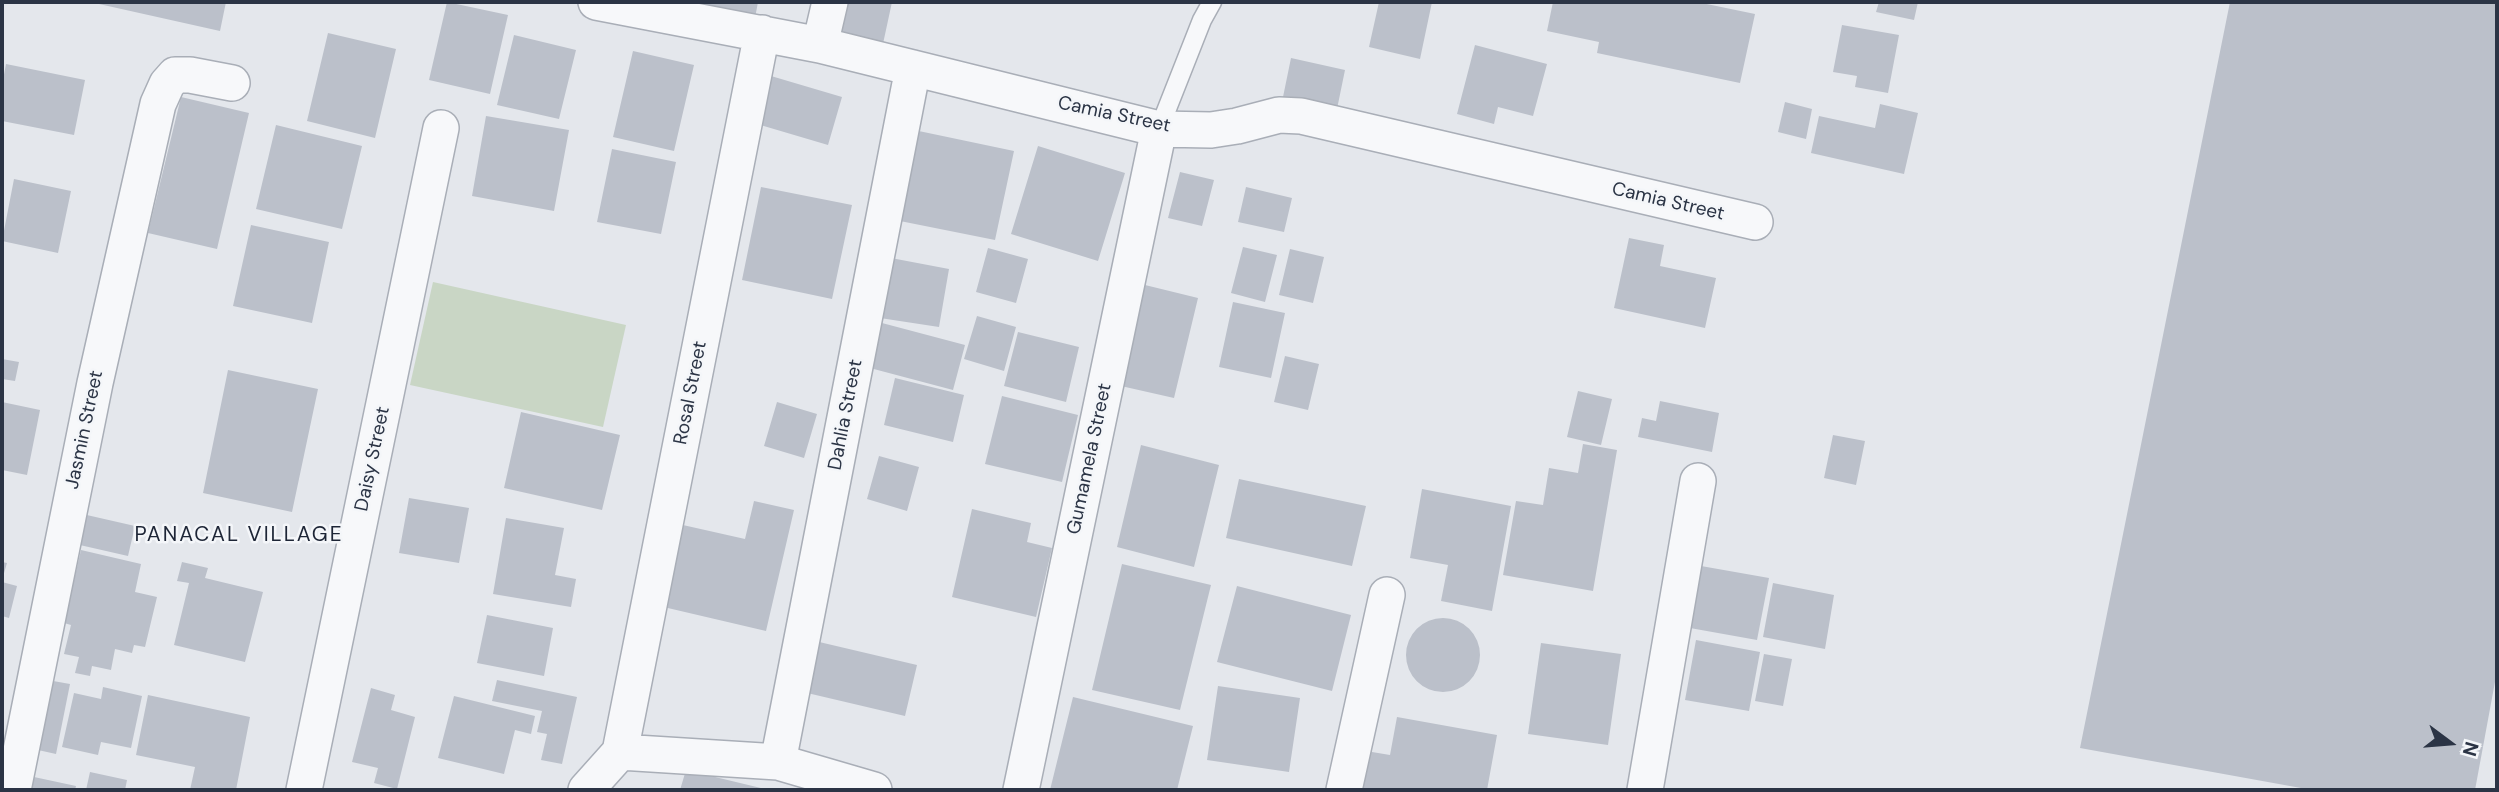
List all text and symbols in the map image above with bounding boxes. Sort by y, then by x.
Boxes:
street label: Camia Street [1056,92,1172,138]
street label: Camia Street [1610,178,1726,226]
street label: Rosal Street [670,339,712,447]
street label: Dahlia Street [824,358,868,472]
street label: Jasmin Street [61,369,109,491]
street label: Gumamela Street [1063,381,1117,537]
street label: Daisy Street [351,405,395,513]
district label: PANACAL VILLAGE [136,522,342,548]
north arrow [2415,708,2485,778]
text: N [2457,739,2485,759]

